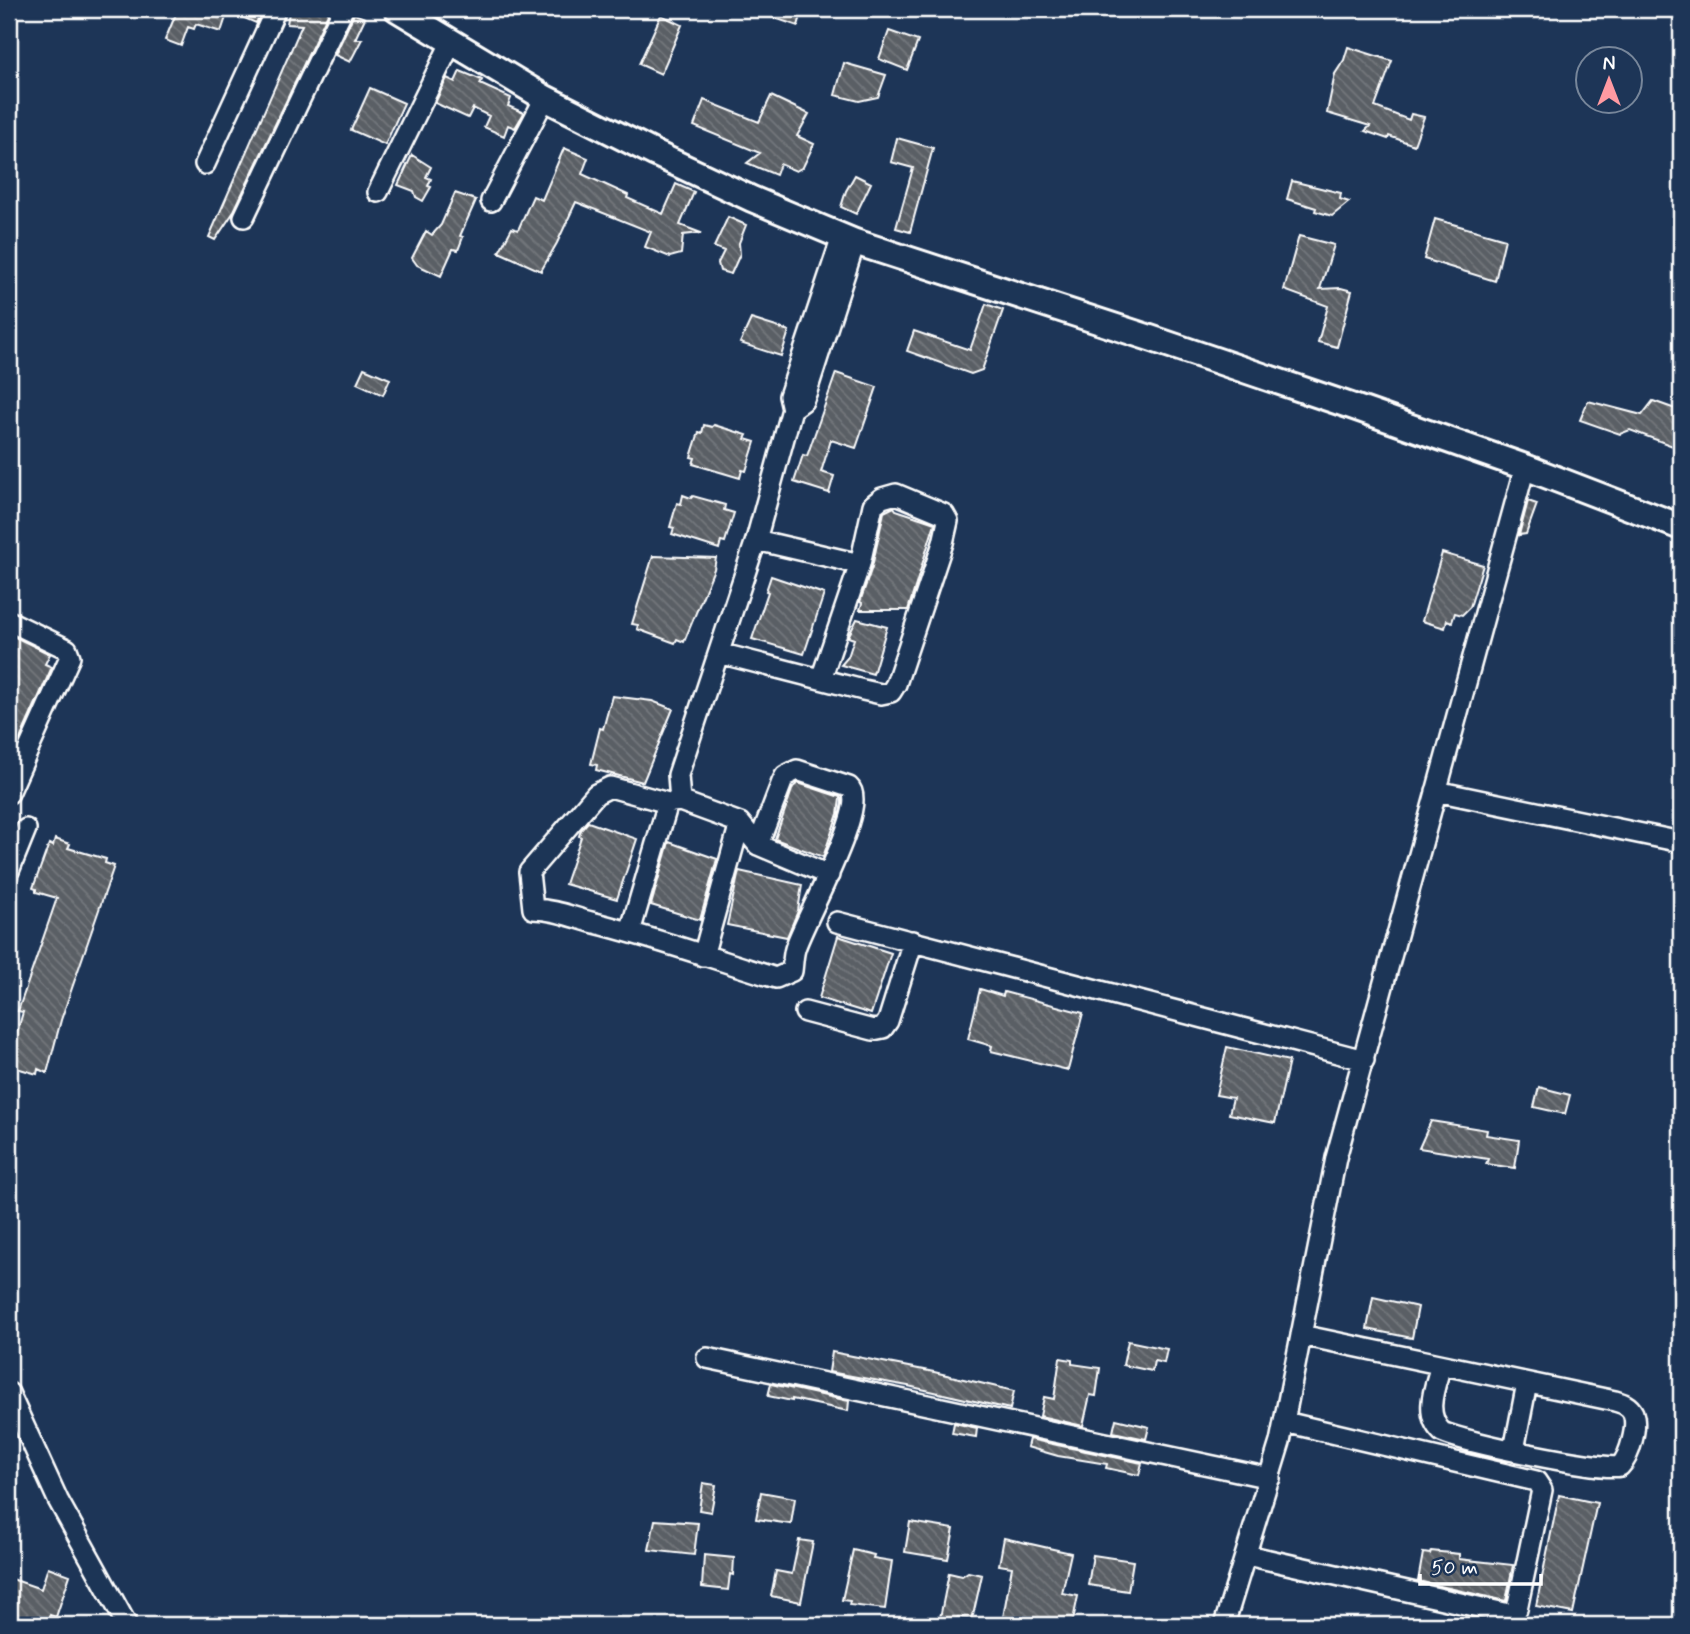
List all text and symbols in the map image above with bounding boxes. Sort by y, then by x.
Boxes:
north arrow [1574,46,1644,116]
text: N [1603,52,1615,77]
scale bar [1420,1543,1541,1587]
text: 50 m [1431,1554,1478,1582]

